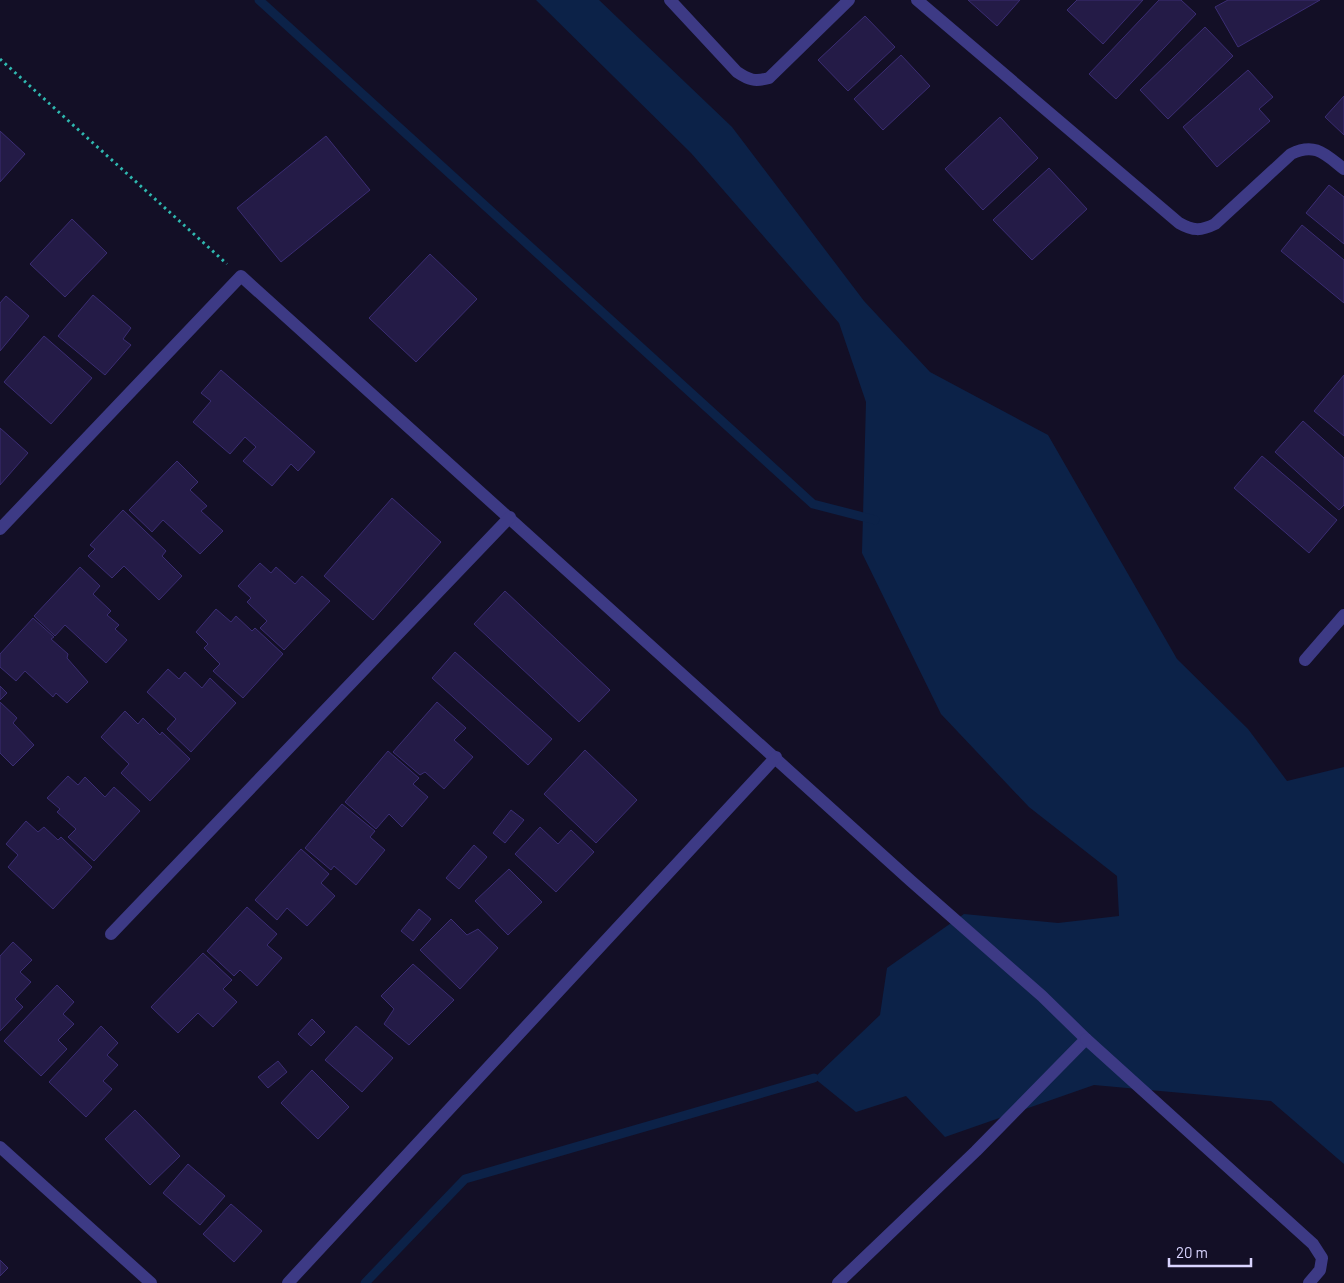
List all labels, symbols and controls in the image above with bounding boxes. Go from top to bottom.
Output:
scale bar [1169,1236,1252,1268]
text: 20 m [1176,1243,1208,1261]

